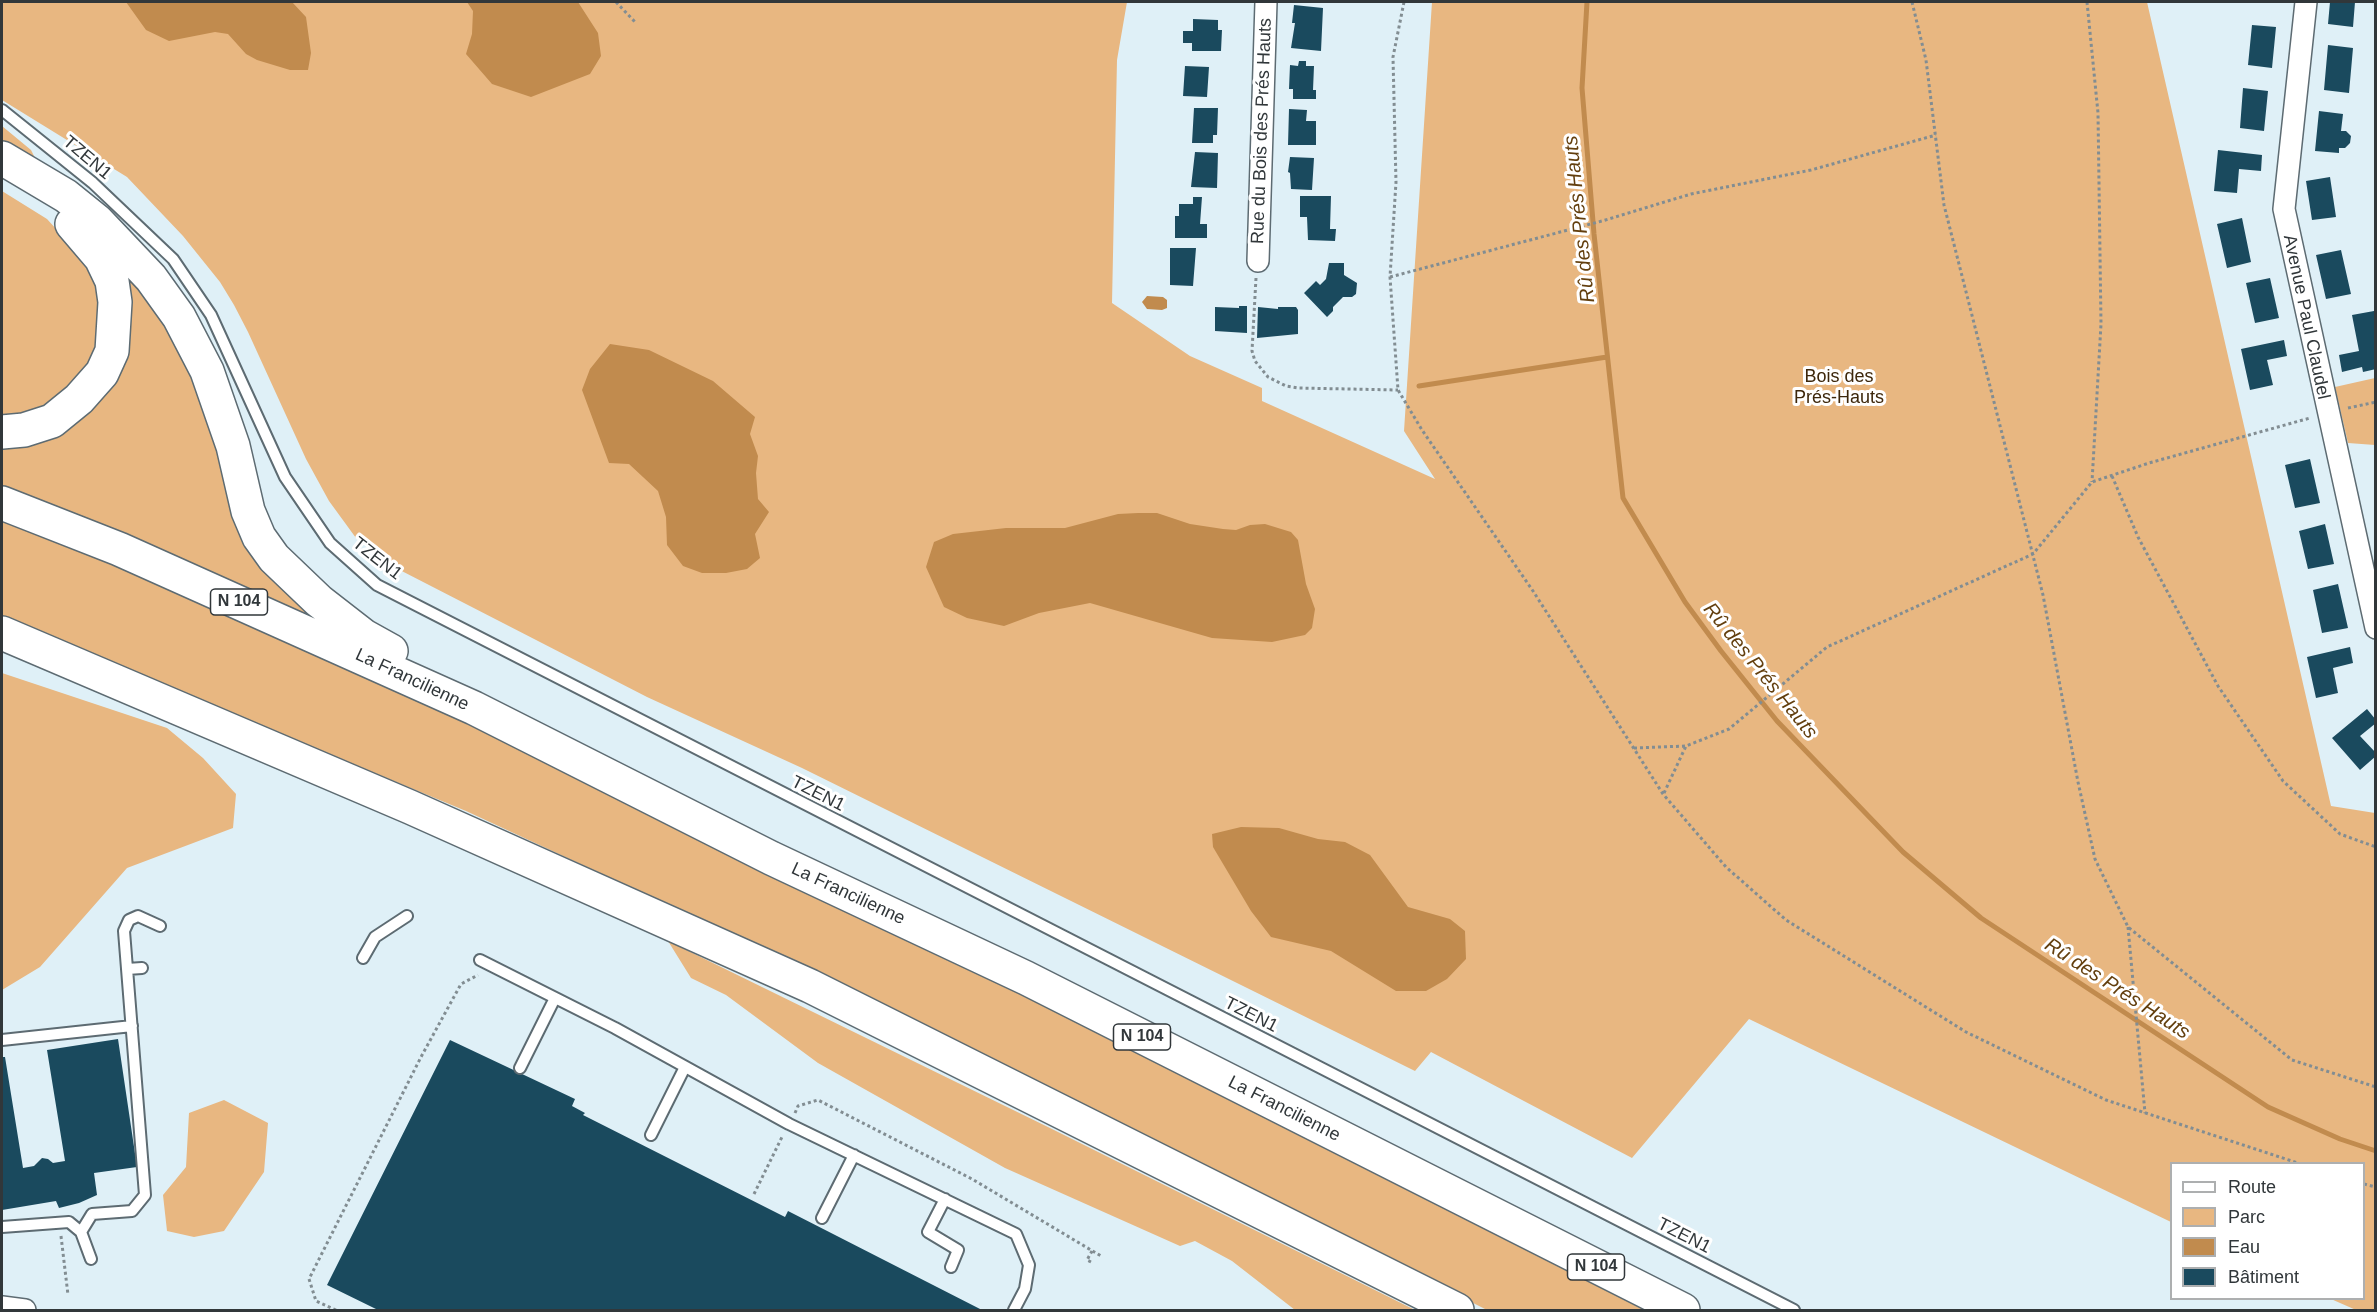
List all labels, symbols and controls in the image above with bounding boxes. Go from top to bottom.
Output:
street label: Rue du Bois des Prés Hauts [1247,18,1277,244]
street label: TZEN1 [58,131,116,185]
water label: Rû des Prés Hauts [1559,134,1601,304]
street label: Avenue Paul Claudel [2278,233,2334,401]
park label: Bois des Prés-Hauts [1794,366,1884,409]
street label: TZEN1 [348,533,406,585]
road number: N 104 [210,589,268,615]
water label: Rû des Prés Hauts [1698,598,1822,744]
street label: La Francilienne [352,644,472,716]
street label: TZEN1 [788,771,848,817]
street label: La Francilienne [788,858,908,930]
water label: Rû des Prés Hauts [2040,933,2194,1045]
street label: TZEN1 [1221,992,1281,1038]
road number: N 104 [1114,1024,1170,1050]
street label: La Francilienne [1224,1071,1344,1147]
legend [2170,1162,2365,1300]
text: Route [2228,1177,2276,1197]
text: Parc [2228,1207,2265,1227]
street label: TZEN1 [1654,1213,1714,1259]
text: Eau [2228,1237,2260,1257]
road number: N 104 [1568,1254,1624,1280]
text: Bâtiment [2228,1267,2299,1287]

